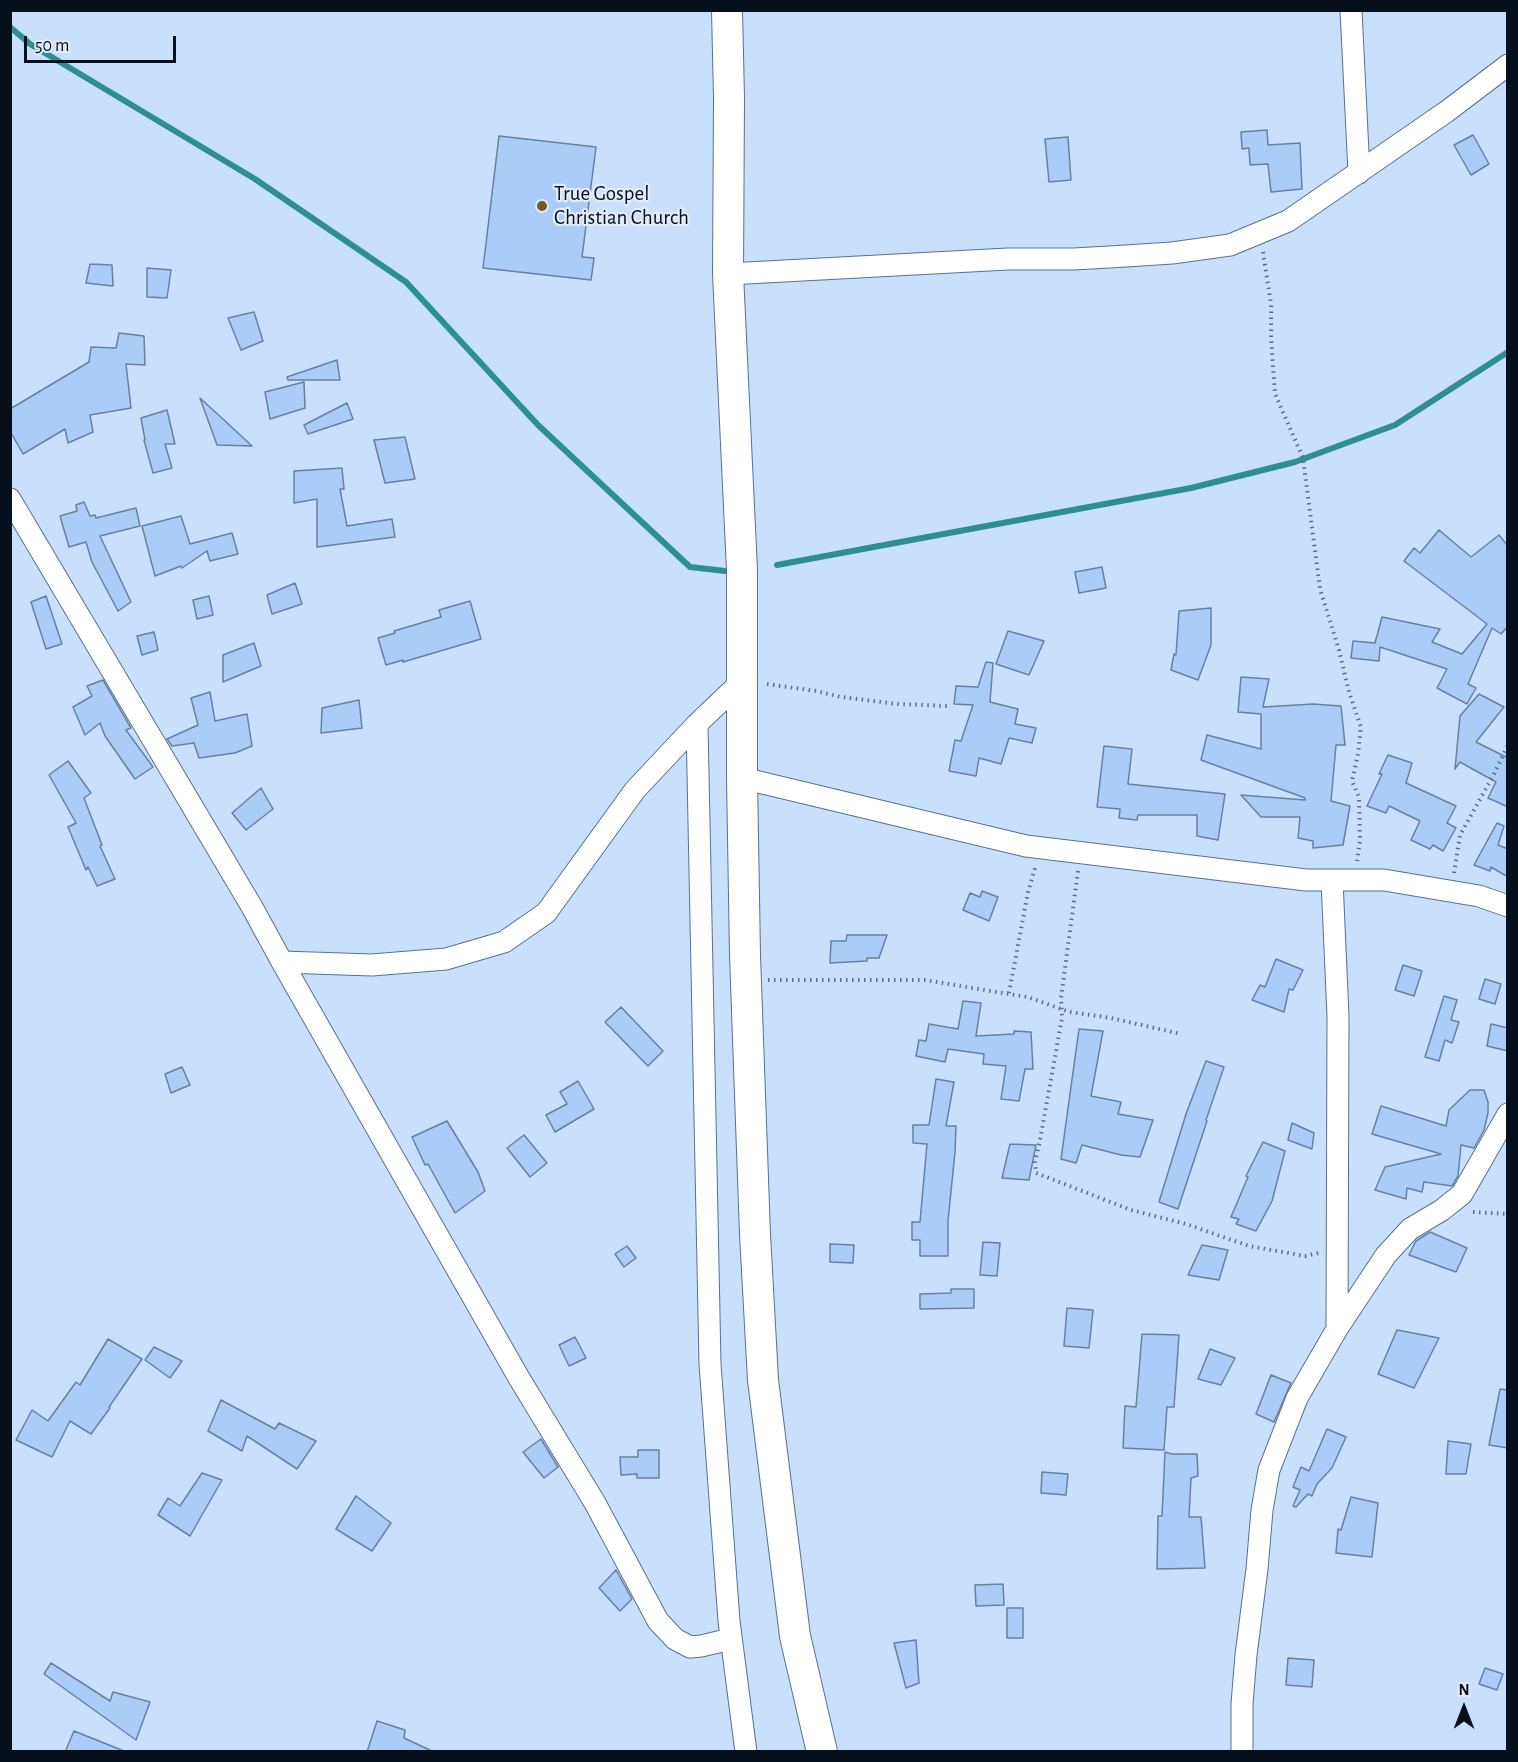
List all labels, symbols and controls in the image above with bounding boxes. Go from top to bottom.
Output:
scale bar [27,24,178,62]
text: 50 m [35,37,69,55]
place label: True Gospel Christian Church [554,181,689,231]
marker: True Gospel Christian Church [535,199,549,213]
north arrow [1434,1678,1494,1738]
text: N [1458,1682,1470,1698]

